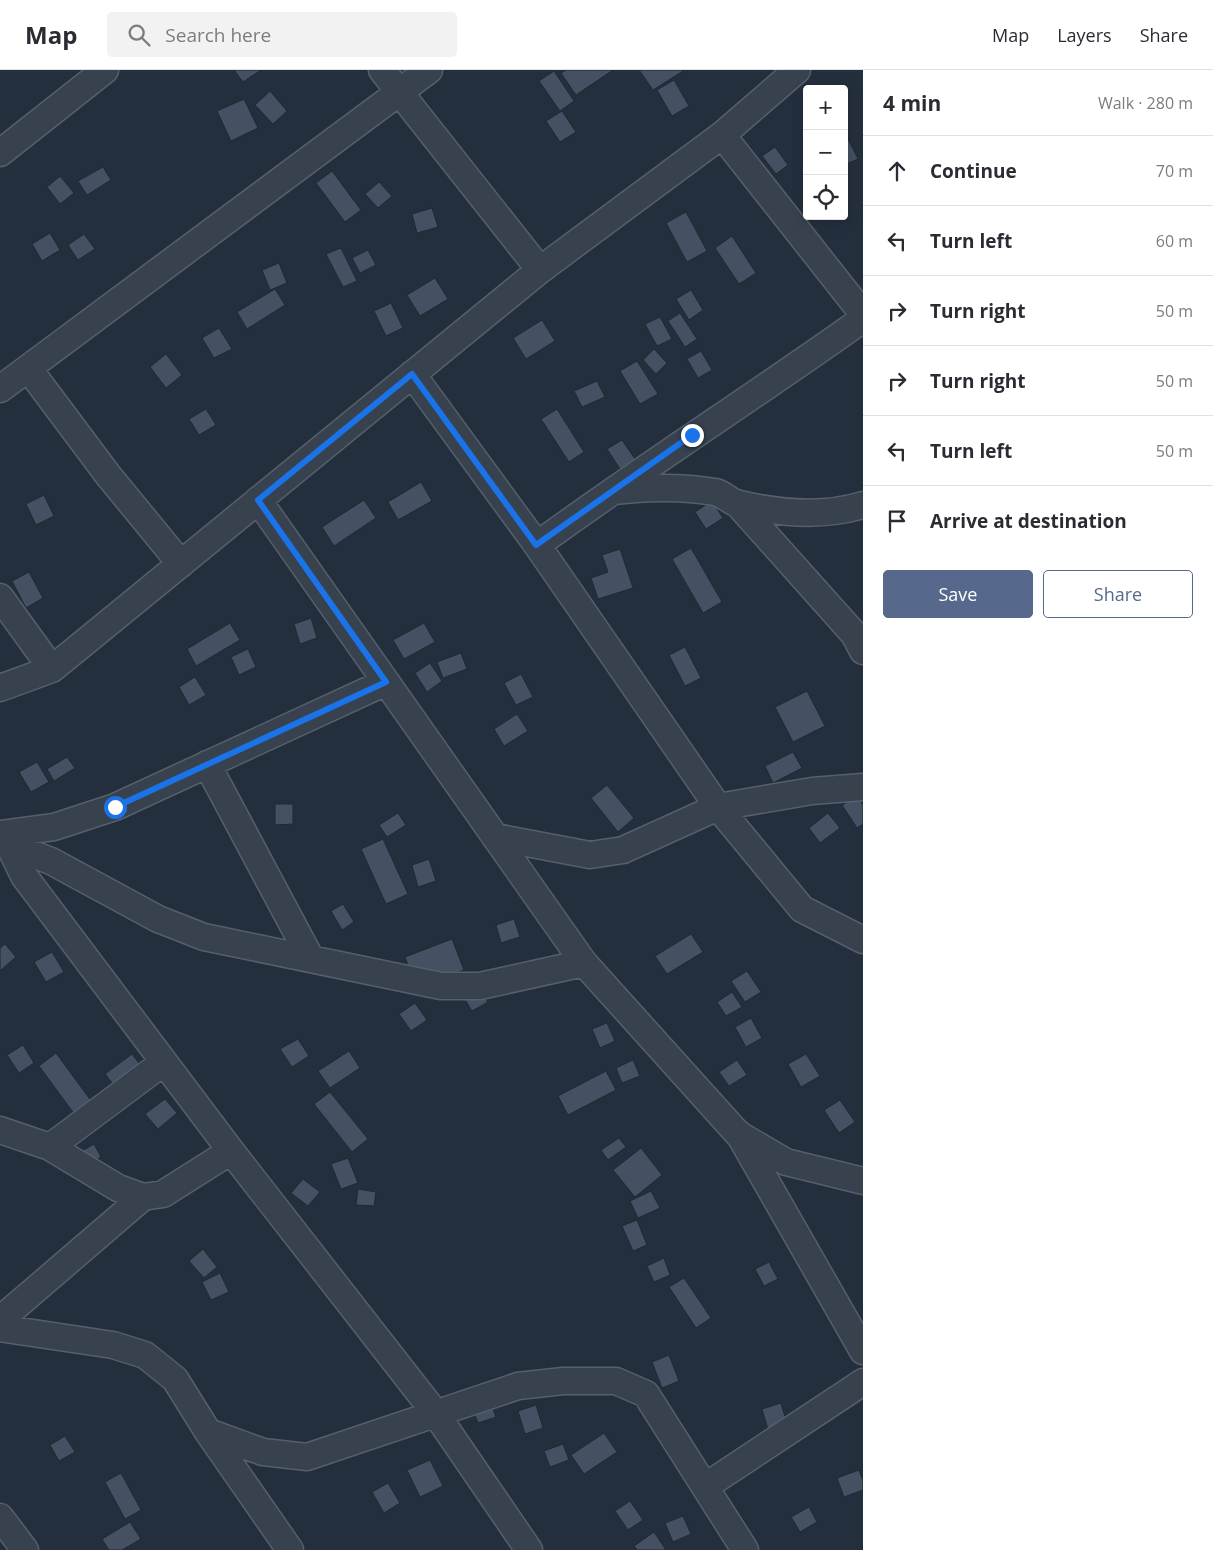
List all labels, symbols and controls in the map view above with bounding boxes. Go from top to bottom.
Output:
search box [107,12,457,57]
text: Map [25,18,77,51]
icon: search [125,21,153,49]
text: Search here [165,22,271,48]
text: Map [992,23,1029,47]
text: Layers [1057,23,1112,47]
text: Share [1140,23,1188,47]
map controls [803,85,848,220]
button: + [803,85,848,130]
text: 4 min [883,89,941,117]
text: Walk · 280 m [1098,92,1193,114]
button: − [803,130,848,175]
icon: ahead [883,157,911,185]
text: Continue [930,158,1017,184]
text: 70 m [1156,160,1193,182]
button: locate [803,175,848,220]
icon: left [883,227,911,255]
text: Turn left [930,228,1012,254]
text: 60 m [1156,230,1193,252]
icon: right [883,297,911,325]
text: Turn right [930,298,1025,324]
text: 50 m [1156,300,1193,322]
icon: right [883,367,911,395]
text: Turn right [930,368,1025,394]
text: 50 m [1156,370,1193,392]
route end [681,424,704,447]
icon: left [883,437,911,465]
text: Turn left [930,438,1012,464]
text: 50 m [1156,440,1193,462]
icon: arrive [883,507,911,535]
text: Arrive at destination [930,508,1127,534]
button: Save [883,570,1033,618]
button: Share [1043,570,1193,618]
route start [104,796,127,819]

